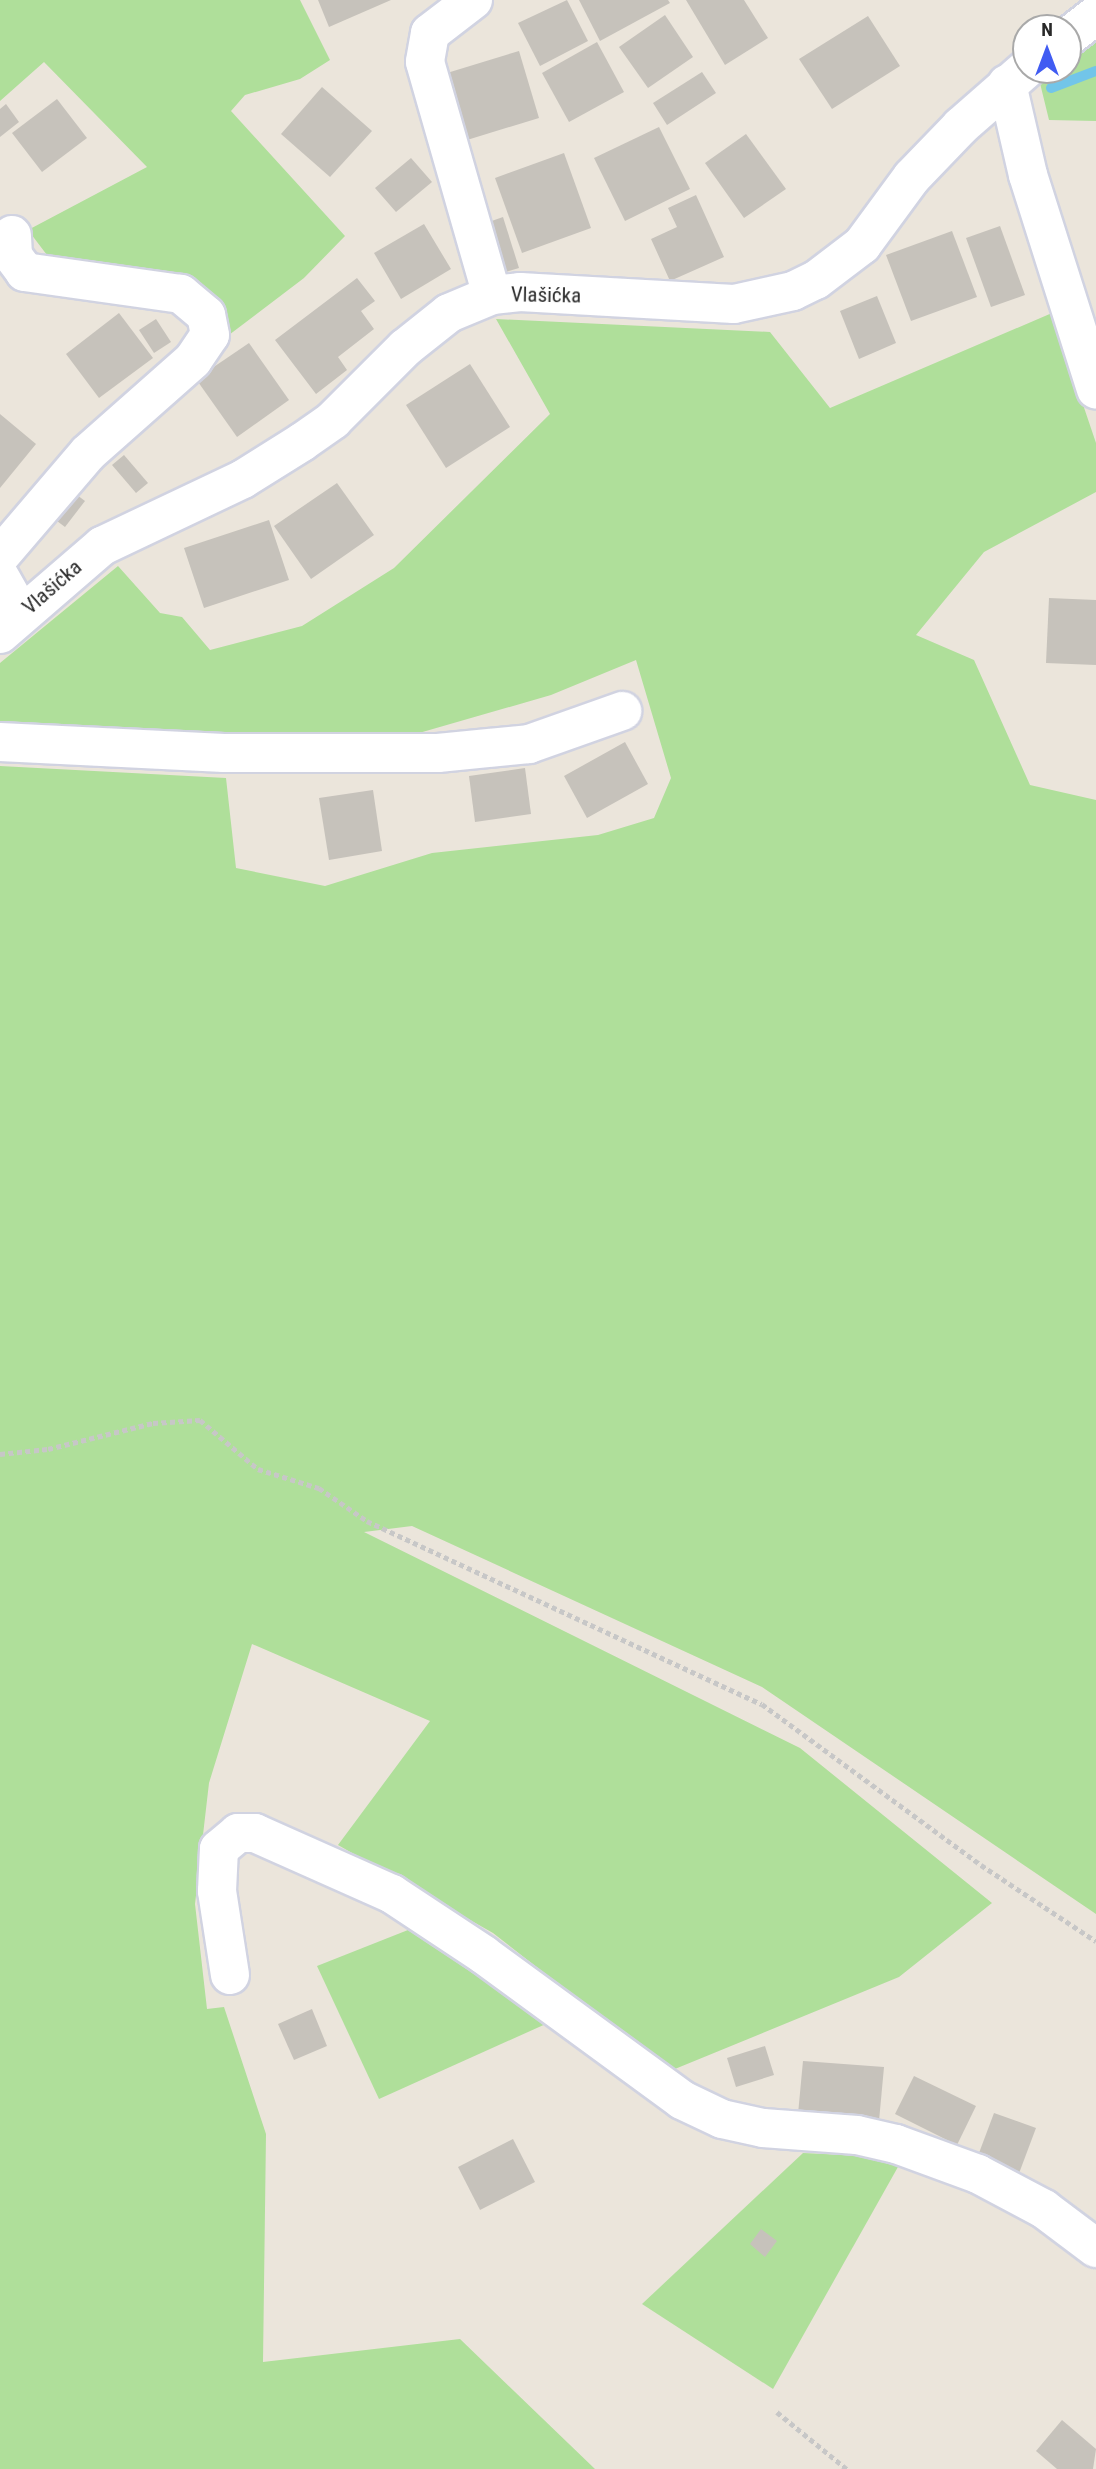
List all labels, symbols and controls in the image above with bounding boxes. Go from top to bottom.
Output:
north arrow [1012,14,1082,84]
text: N [1041,18,1053,41]
street label: Vlašićka [511,282,581,308]
street label: Vlašićka [17,554,87,620]

